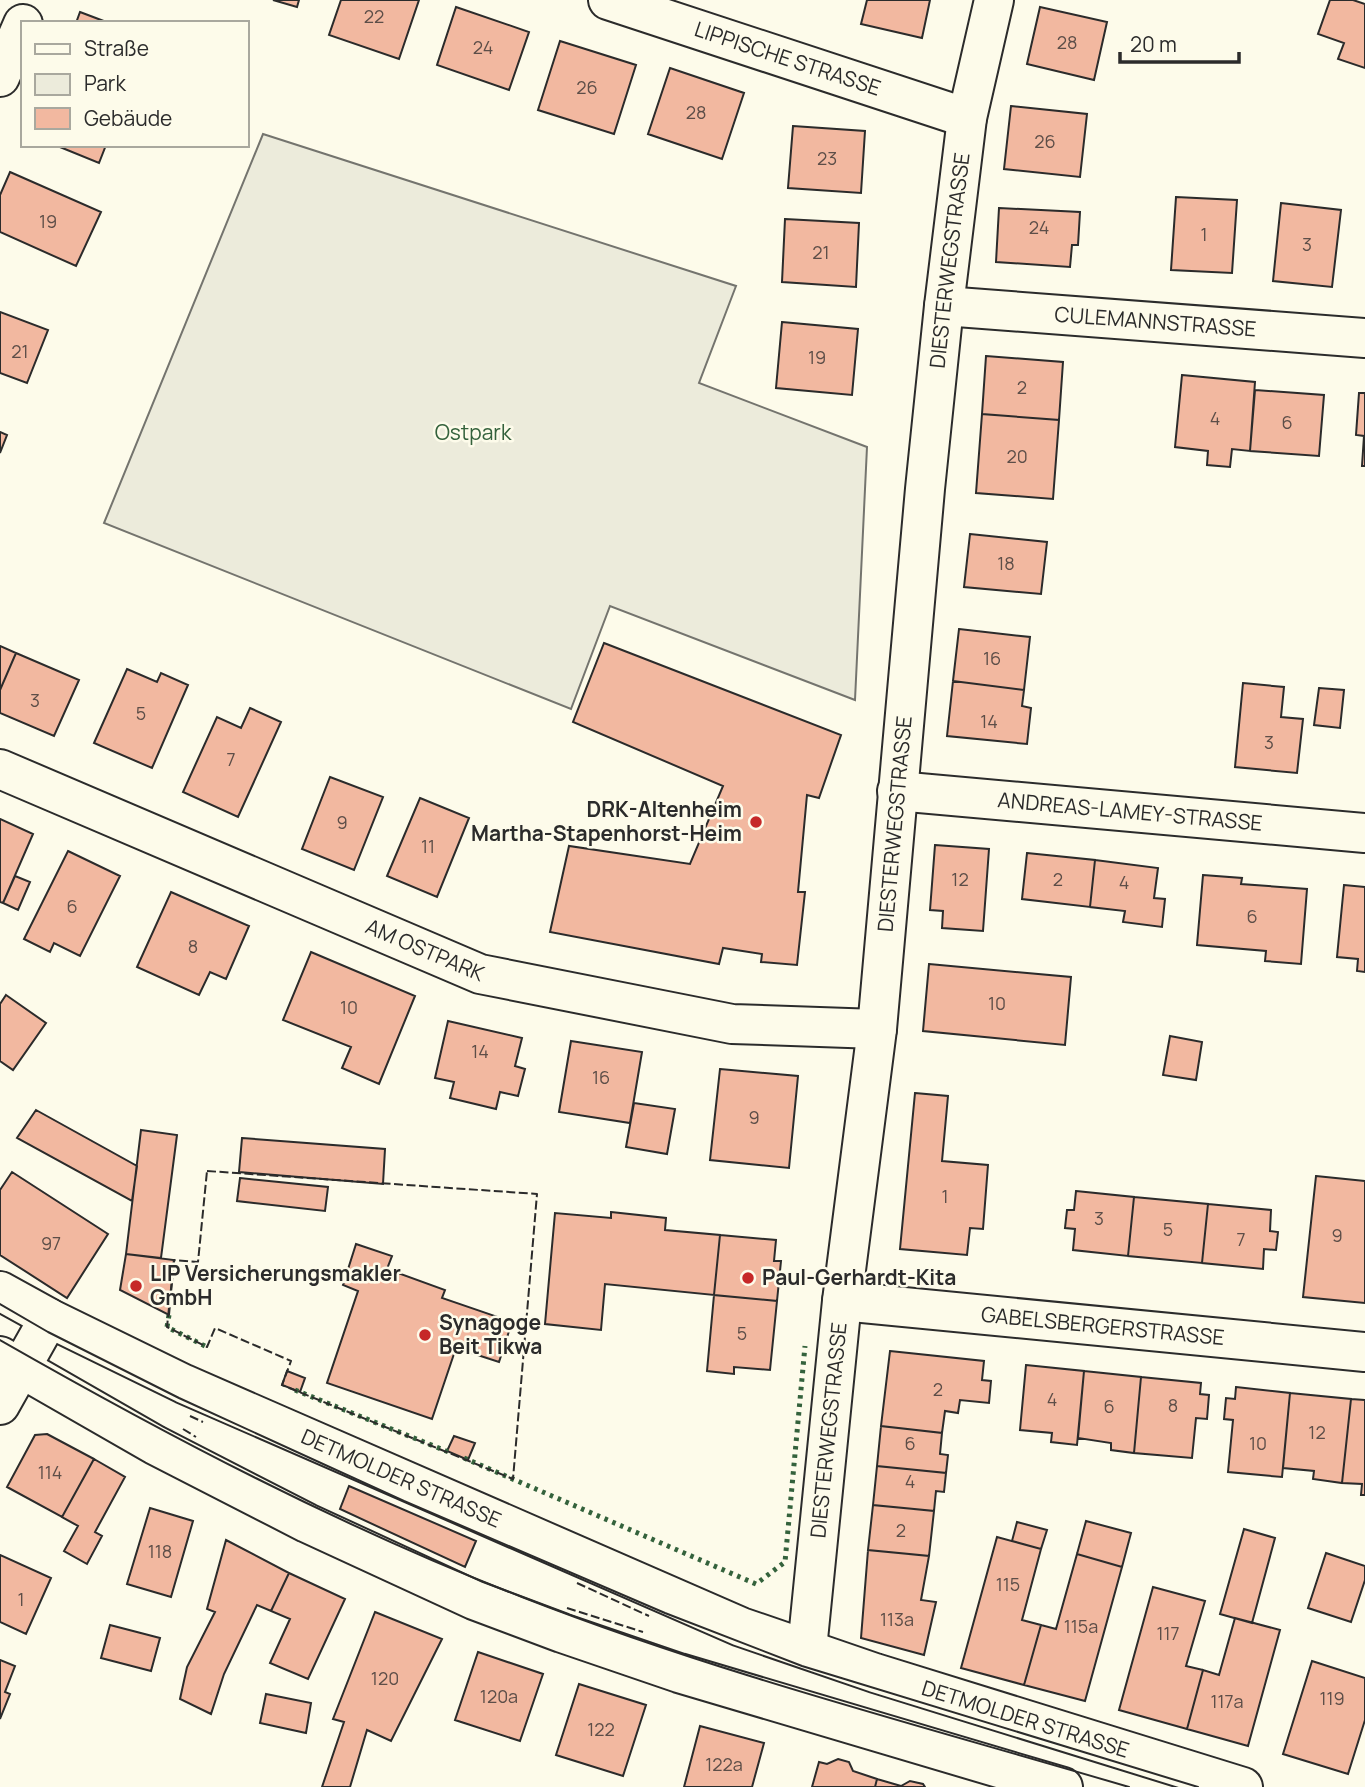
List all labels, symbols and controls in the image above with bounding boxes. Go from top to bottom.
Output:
house number: 22 [364,4,384,28]
street label: LIPPISCHE STRASSE [691,14,885,102]
legend [21,21,248,147]
scale bar [1120,21,1239,65]
house number: 28 [1057,30,1077,54]
text: 20 m [1130,30,1177,58]
text: Straße [84,34,149,62]
house number: 24 [473,35,493,59]
text: Park [84,69,126,97]
house number: 26 [576,75,598,99]
house number: 28 [686,100,706,124]
text: Gebäude [84,104,172,132]
house number: 26 [1034,129,1056,153]
house number: 23 [817,146,837,170]
street label: DIESTERWEGSTRASSE [923,151,976,370]
house number: 19 [39,209,57,233]
house number: 24 [1029,215,1049,239]
house number: 1 [1200,222,1208,246]
house number: 3 [1302,232,1312,256]
house number: 21 [812,240,830,264]
street label: CULEMANNSTRASSE [1054,299,1257,343]
house number: 21 [11,339,29,363]
house number: 19 [808,345,826,369]
house number: 2 [1017,375,1027,399]
house number: 4 [1210,406,1220,430]
house number: 6 [1281,410,1293,434]
park label: Ostpark [435,418,512,446]
house number: 20 [1006,444,1028,468]
house number: 18 [997,551,1015,575]
house number: 16 [983,646,1001,670]
house number: 3 [30,688,40,712]
house number: 5 [136,701,146,725]
house number: 14 [980,709,998,733]
street label: DIESTERWEGSTRASSE [871,715,918,933]
house number: 3 [1264,730,1274,754]
house number: 7 [226,747,236,771]
street label: ANDREAS-LAMEY-STRASSE [997,785,1264,837]
place label: DRK-Altenheim Martha-Stapenhorst-Heim [471,795,742,847]
house number: 9 [336,810,348,834]
marker: DRK-Altenheim Martha-Stapenhorst-Heim [748,814,764,830]
house number: 11 [421,834,435,858]
house number: 12 [951,867,969,891]
house number: 2 [1053,867,1063,891]
house number: 4 [1119,870,1129,894]
house number: 6 [66,894,78,918]
house number: 6 [1246,904,1258,928]
street label: AM OSTPARK [362,912,489,987]
house number: 8 [188,934,198,958]
house number: 10 [988,991,1006,1015]
house number: 10 [340,995,358,1019]
house number: 14 [471,1039,489,1063]
house number: 16 [592,1065,610,1089]
house number: 9 [748,1105,760,1129]
house number: 1 [941,1184,949,1208]
house number: 3 [1094,1206,1104,1230]
house number: 5 [1163,1217,1173,1241]
house number: 9 [1331,1223,1343,1247]
house number: 7 [1236,1227,1246,1251]
house number: 97 [41,1231,61,1255]
place label: LIP Versicherungsmakler GmbH [150,1259,401,1311]
place label: Paul-Gerhardt-Kita [762,1263,956,1291]
marker: Paul-Gerhardt-Kita [740,1270,756,1286]
marker: LIP Versicherungsmakler GmbH [128,1278,144,1294]
street label: GABELSBERGERSTRASSE [980,1300,1226,1351]
place label: Synagoge Beit Tikwa [439,1308,542,1360]
house number: 5 [737,1321,747,1345]
street label: DIESTERWEGSTRASSE [803,1321,853,1539]
marker: Synagoge Beit Tikwa [417,1327,433,1343]
house number: 2 [933,1377,943,1401]
house number: 4 [1047,1387,1057,1411]
house number: 8 [1168,1393,1178,1417]
house number: 6 [1103,1394,1115,1418]
house number: 12 [1308,1420,1326,1444]
street label: DETMOLDER STRASSE [297,1422,506,1534]
house number: 6 [904,1431,916,1455]
house number: 10 [1249,1431,1267,1455]
house number: 114 [38,1460,62,1484]
house number: 4 [905,1469,915,1493]
house number: 2 [896,1518,906,1542]
house number: 118 [148,1539,172,1563]
house number: 115 [996,1572,1020,1596]
house number: 1 [17,1587,25,1611]
house number: 113a [880,1607,914,1631]
house number: 115a [1064,1614,1098,1638]
house number: 117 [1156,1621,1180,1645]
house number: 120 [371,1666,399,1690]
street label: DETMOLDER STRASSE [919,1673,1133,1764]
house number: 120a [480,1684,518,1708]
house number: 119 [1319,1686,1345,1710]
house number: 117a [1210,1689,1244,1713]
house number: 122 [587,1717,615,1741]
house number: 122a [705,1752,743,1776]

